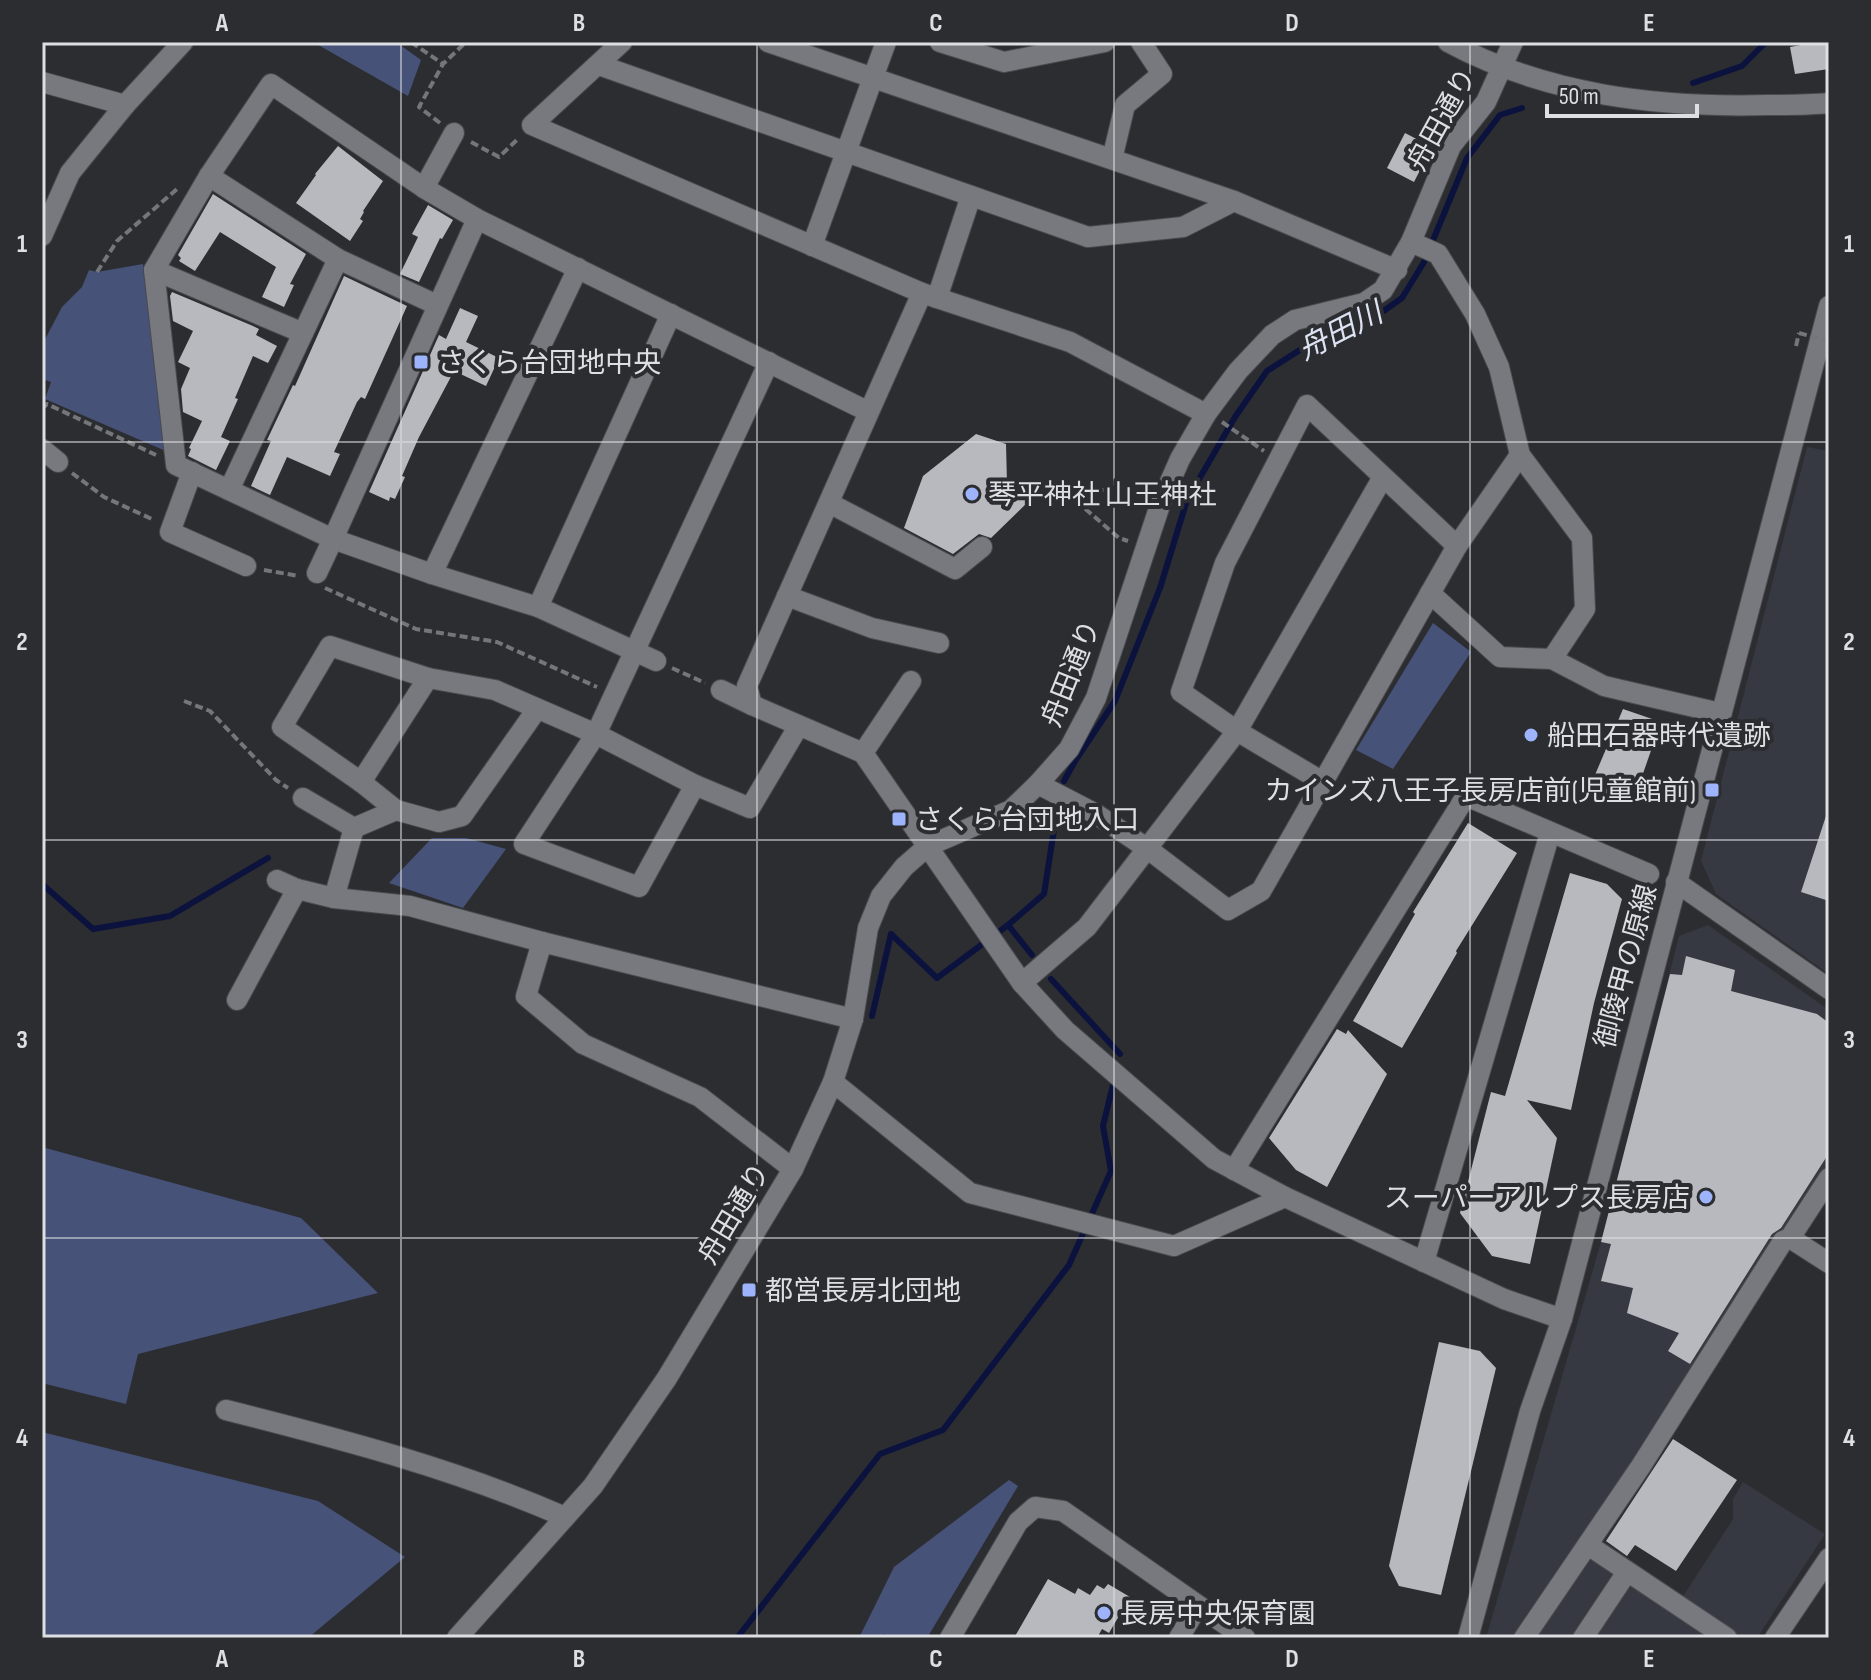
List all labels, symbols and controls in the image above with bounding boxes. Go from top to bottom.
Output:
text: A [215,8,229,39]
text: B [573,8,585,39]
text: C [929,8,943,39]
text: D [1285,8,1299,39]
text: E [1643,8,1655,39]
street label: 舟田通り [1401,63,1484,177]
scale bar [1547,68,1697,118]
text: 50 m [1559,82,1599,111]
text: 1 [17,229,27,260]
text: 1 [1844,229,1854,260]
water label: 舟田川 [1292,294,1391,368]
place label: さくら台団地中央 [437,347,661,380]
marker: さくら台団地中央 [412,353,430,371]
place label: 琴平神社 山王神社 [988,479,1216,512]
marker: 琴平神社 山王神社 [963,485,981,503]
street label: 舟田通り [1035,615,1108,732]
text: 2 [16,627,28,658]
text: 2 [1843,627,1855,658]
place label: 船田石器時代遺跡 [1547,720,1771,753]
marker: 船田石器時代遺跡 [1522,726,1540,744]
place label: カインズ八王子長房店前(児童館前) [1264,775,1696,808]
marker: カインズ八王子長房店前(児童館前) [1703,781,1721,799]
place label: さくら台団地入口 [915,804,1139,837]
marker: さくら台団地入口 [890,810,908,828]
street label: 御陵甲の原線 [1589,881,1664,1052]
text: 3 [16,1025,28,1056]
text: 3 [1843,1025,1855,1056]
street label: 舟田通り [691,1157,777,1270]
place label: スーパーアルプス長房店 [1384,1182,1690,1215]
marker: スーパーアルプス長房店 [1697,1188,1715,1206]
place label: 都営長房北団地 [765,1275,961,1308]
marker: 都営長房北団地 [740,1281,758,1299]
text: 4 [16,1423,28,1454]
text: 4 [1843,1423,1855,1454]
place label: 長房中央保育園 [1120,1598,1316,1631]
marker: 長房中央保育園 [1095,1604,1113,1622]
text: A [215,1644,229,1675]
text: B [573,1644,585,1675]
text: C [929,1644,943,1675]
text: D [1285,1644,1299,1675]
text: E [1643,1644,1655,1675]

